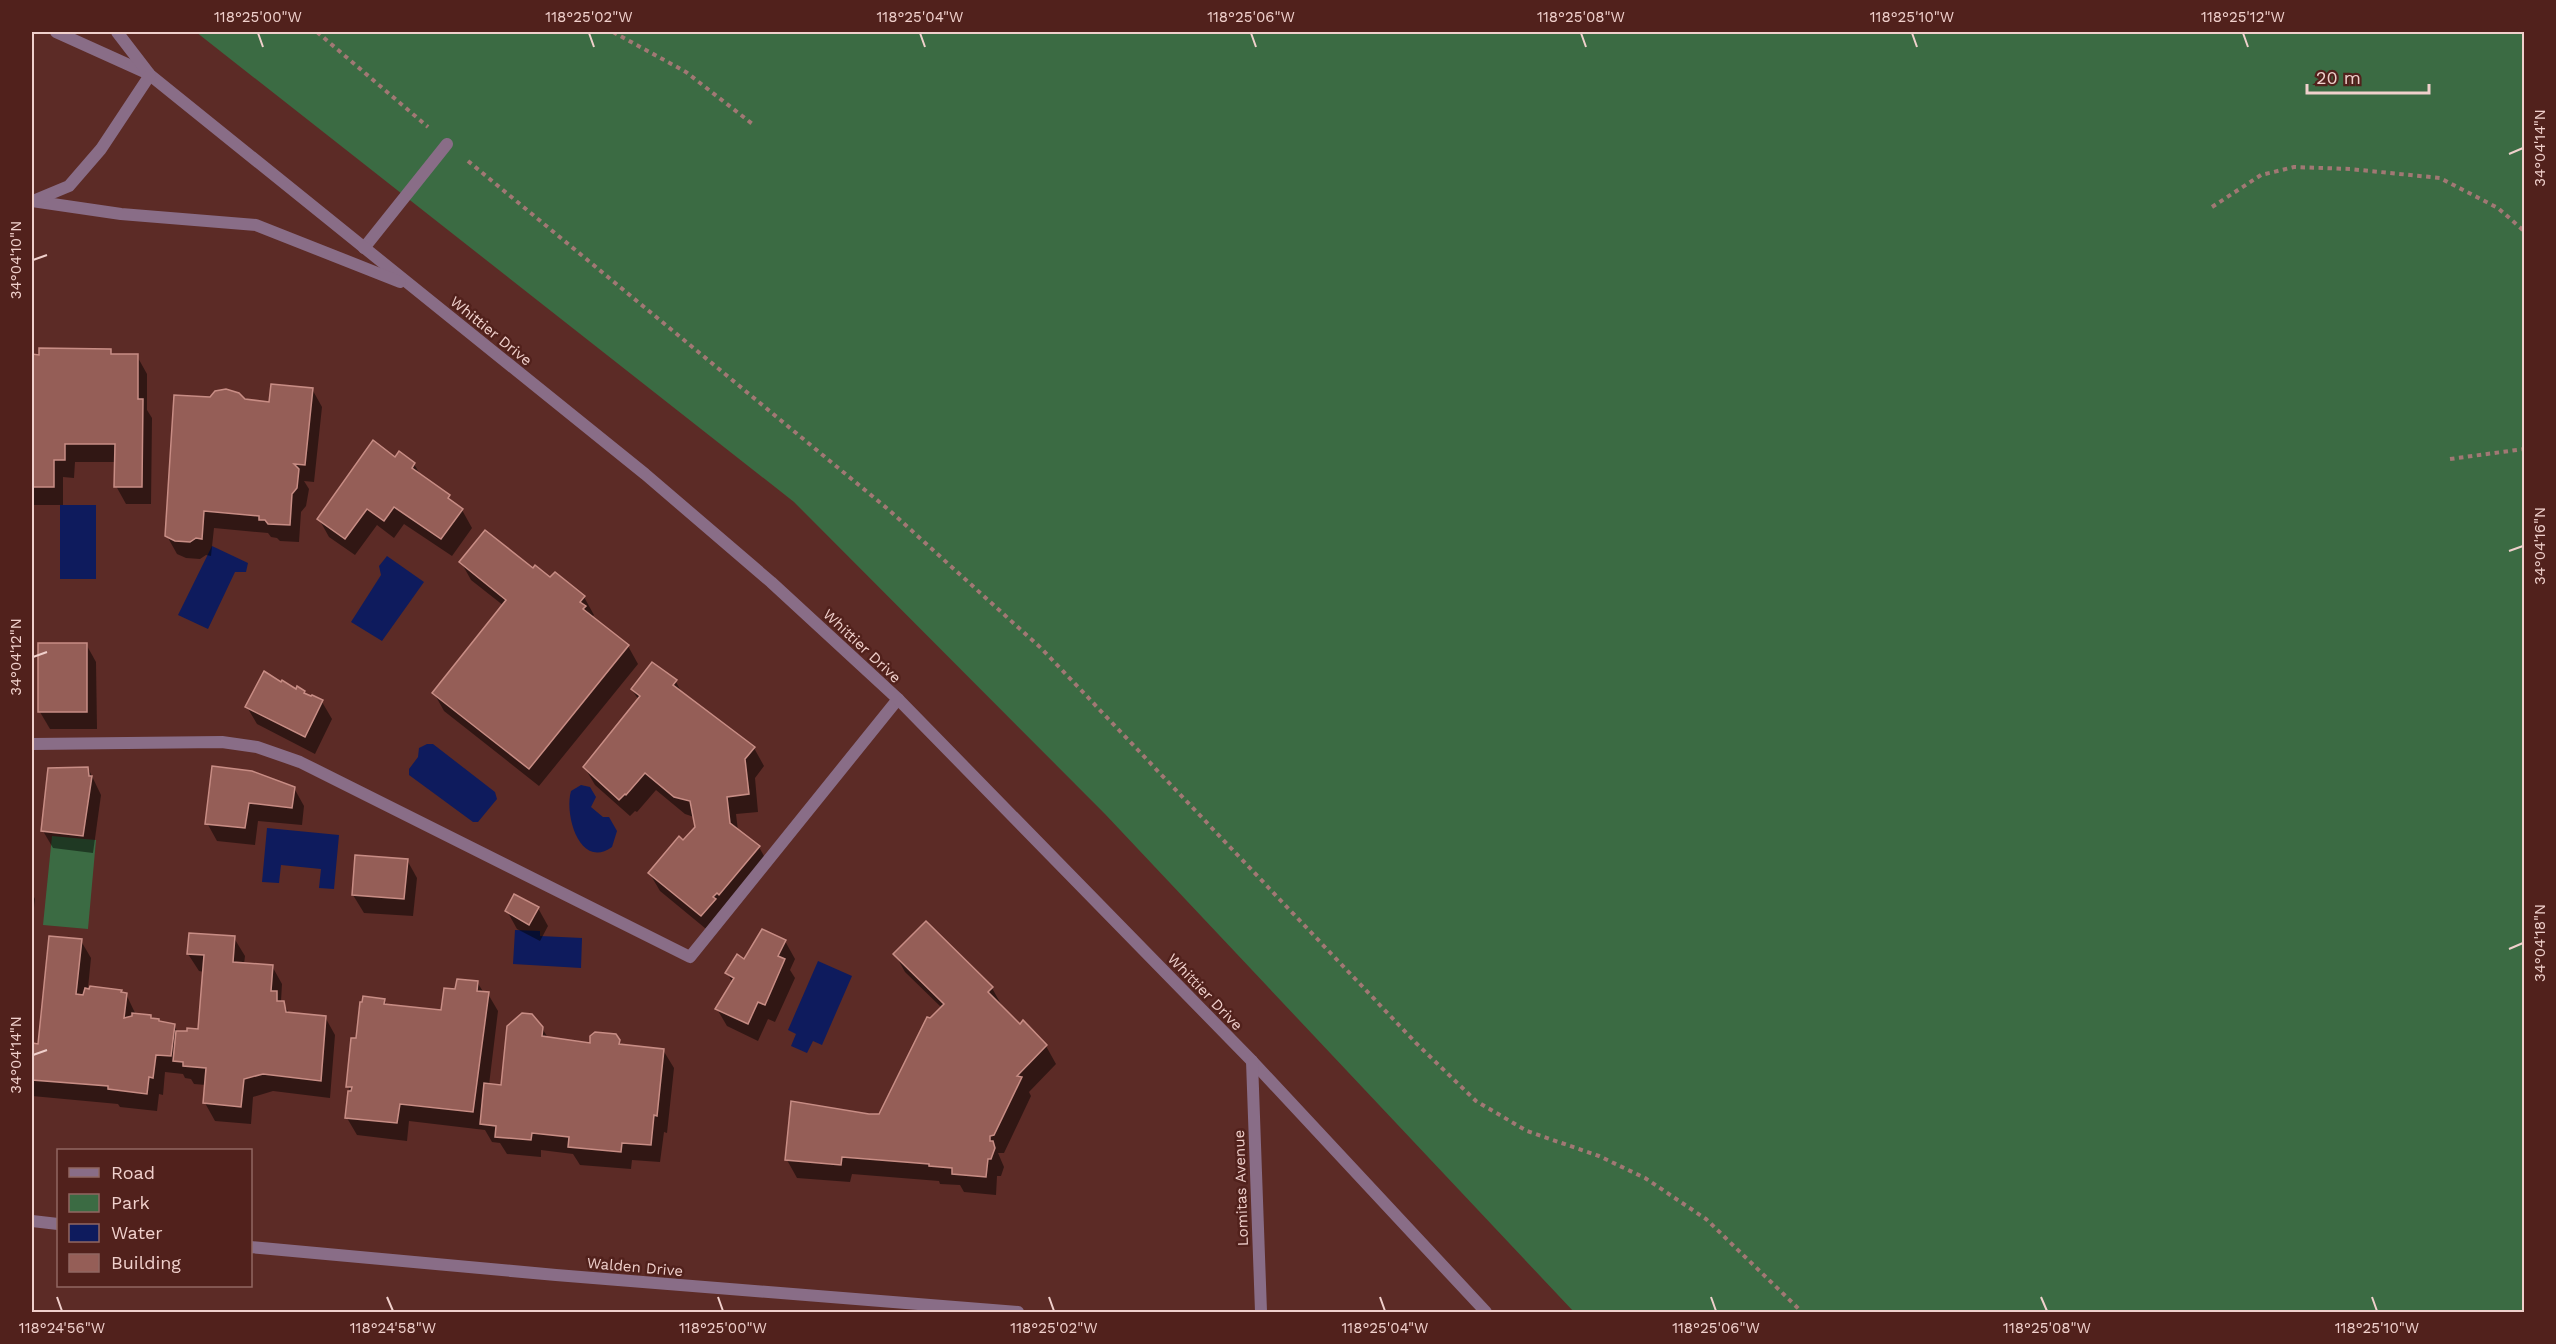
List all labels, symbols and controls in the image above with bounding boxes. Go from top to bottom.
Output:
text: 118°25'00"W [214,8,302,26]
text: 118°25'02"W [545,8,633,26]
text: 118°25'04"W [876,8,964,26]
text: 118°25'06"W [1207,8,1295,26]
text: 118°25'08"W [1537,8,1625,26]
text: 118°25'10"W [1870,8,1954,26]
text: 118°25'12"W [2201,8,2285,26]
scale bar [2307,57,2428,95]
text: 20 m [2316,67,2361,88]
text: 34°04'14"N [2531,109,2549,187]
text: 34°04'10"N [7,221,25,299]
street label: Whittier Drive [446,292,536,370]
text: 34°04'16"N [2531,507,2549,585]
street label: Whittier Drive [819,605,905,687]
text: 34°04'12"N [7,618,25,696]
text: 34°04'18"N [2531,904,2549,982]
street label: Whittier Drive [1164,950,1246,1034]
text: 34°04'14"N [7,1016,25,1094]
street label: Lomitas Avenue [1230,1130,1252,1246]
legend [57,1149,252,1287]
text: Road [111,1162,155,1183]
text: Park [111,1192,150,1213]
text: Water [111,1222,163,1243]
text: Building [111,1252,181,1273]
street label: Walden Drive [586,1254,684,1280]
text: 118°24'56"W [19,1319,105,1337]
text: 118°24'58"W [350,1319,436,1337]
text: 118°25'00"W [679,1319,767,1337]
text: 118°25'02"W [1010,1319,1098,1337]
text: 118°25'04"W [1341,1319,1429,1337]
text: 118°25'06"W [1672,1319,1760,1337]
text: 118°25'08"W [2003,1319,2091,1337]
text: 118°25'10"W [2335,1319,2419,1337]

